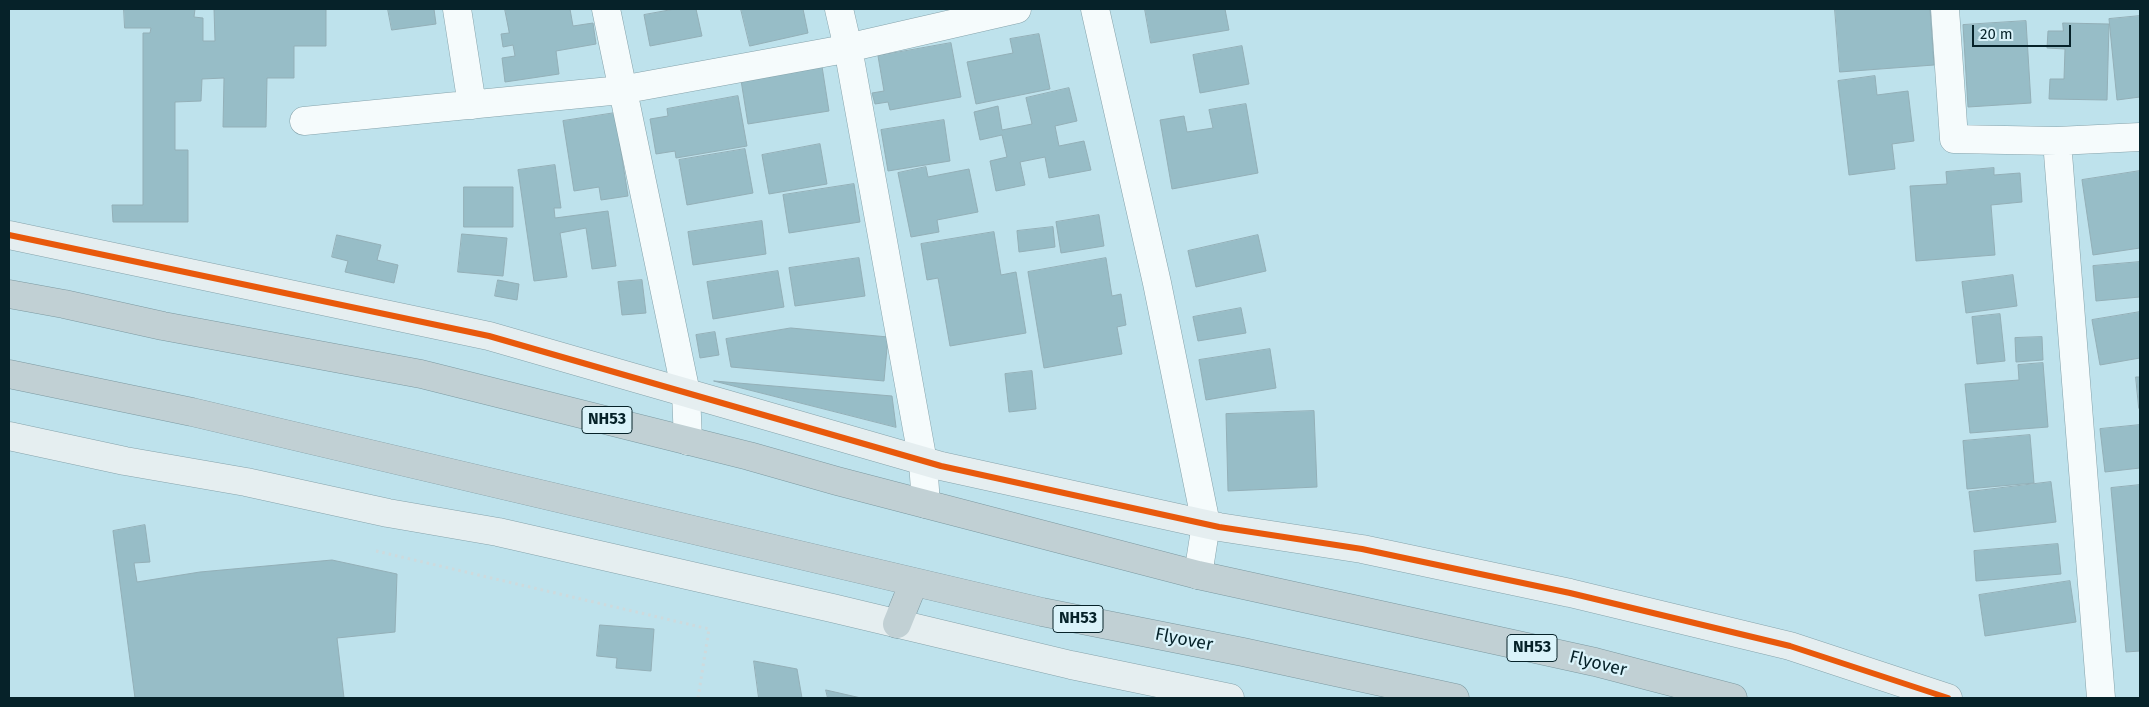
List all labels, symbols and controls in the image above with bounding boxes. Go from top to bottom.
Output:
scale bar [1974,15,2073,47]
text: 20 m [1980,25,2013,43]
road number: NH53 [582,406,632,434]
road number: NH53 [1053,606,1103,632]
street label: Flyover [1153,624,1215,656]
road number: NH53 [1507,634,1557,661]
street label: Flyover [1567,646,1629,682]

